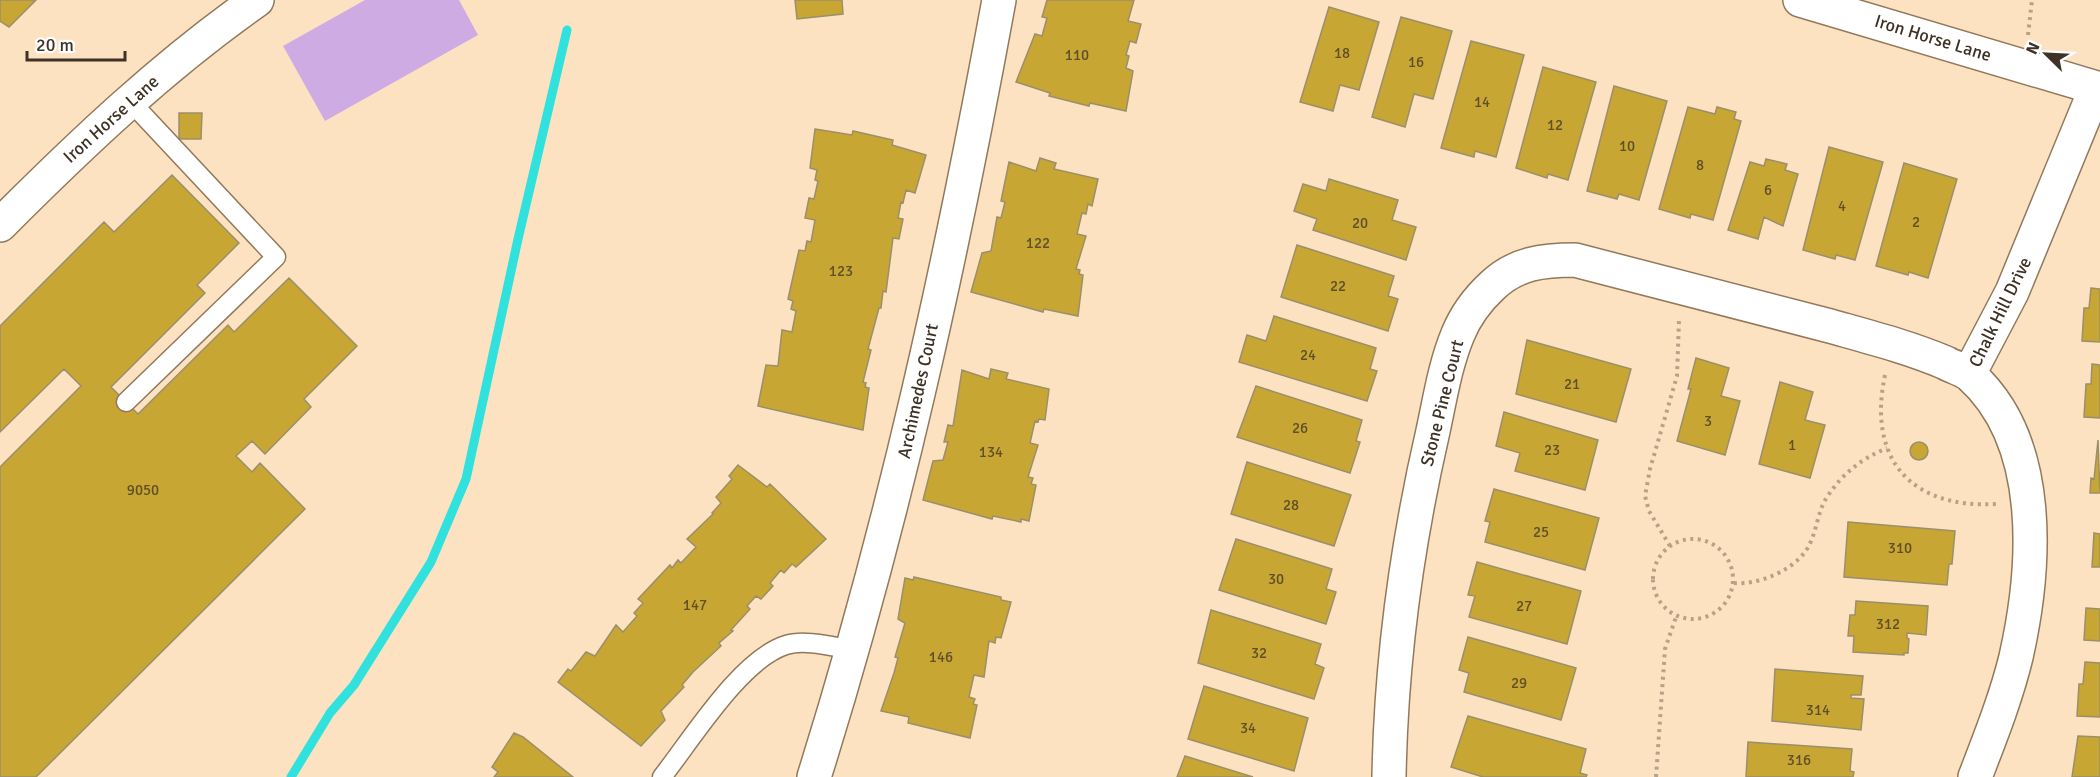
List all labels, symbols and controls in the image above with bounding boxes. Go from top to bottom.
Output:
street label: Iron Horse Lane [1872,10,1994,66]
scale bar [27,24,124,62]
north arrow [2016,24,2076,84]
text: 20 m [36,34,74,56]
text: N [2022,39,2045,57]
house number: 18 [1334,44,1350,62]
house number: 110 [1065,46,1089,64]
house number: 16 [1408,53,1424,71]
street label: Iron Horse Lane [59,70,163,168]
house number: 14 [1474,93,1490,111]
house number: 12 [1547,116,1563,134]
house number: 10 [1619,137,1635,155]
house number: 8 [1696,156,1704,174]
house number: 6 [1764,181,1772,199]
house number: 4 [1838,197,1846,215]
house number: 2 [1912,213,1920,231]
house number: 20 [1352,214,1368,232]
house number: 122 [1026,234,1050,252]
street label: Chalk Hill Drive [1964,253,2036,371]
house number: 123 [829,262,853,280]
house number: 22 [1330,277,1346,295]
street label: Archimedes Court [893,321,943,461]
street label: Stone Pine Court [1416,338,1468,468]
house number: 24 [1300,346,1316,364]
house number: 21 [1564,375,1580,393]
house number: 3 [1704,412,1712,430]
house number: 26 [1292,419,1308,437]
house number: 1 [1788,436,1796,454]
house number: 23 [1544,441,1560,459]
house number: 134 [979,443,1003,461]
house number: 9050 [127,481,159,499]
house number: 28 [1283,496,1299,514]
house number: 25 [1533,523,1549,541]
house number: 310 [1888,539,1912,557]
house number: 30 [1268,570,1284,588]
house number: 147 [683,596,707,614]
house number: 27 [1516,597,1532,615]
house number: 312 [1876,615,1900,633]
house number: 32 [1251,644,1267,662]
house number: 146 [929,648,953,666]
house number: 29 [1511,674,1527,692]
house number: 314 [1806,701,1830,719]
house number: 34 [1240,719,1256,737]
house number: 316 [1787,751,1811,769]

